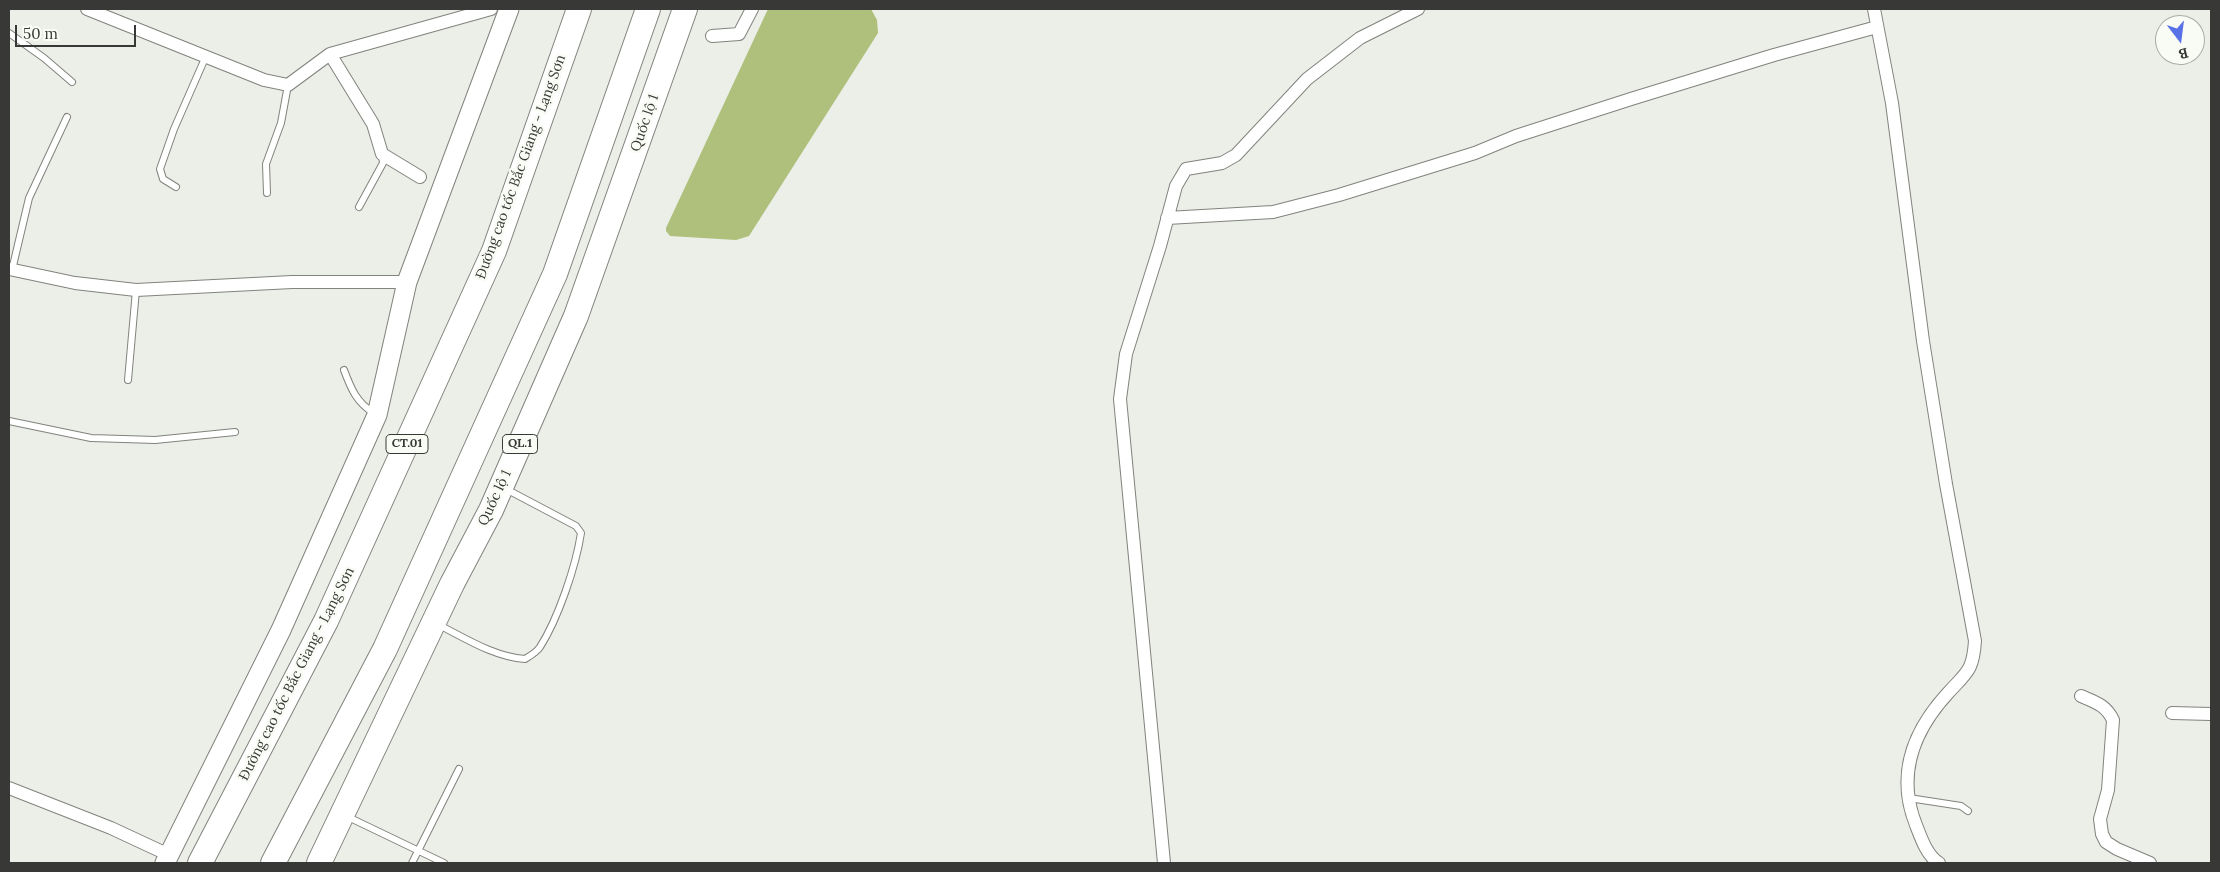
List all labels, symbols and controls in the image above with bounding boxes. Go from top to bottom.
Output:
scale bar [18,15,139,47]
north arrow [2155,15,2205,65]
text: 50 m [23,24,58,43]
text: B [2177,44,2190,63]
street label: Đường cao tốc Bắc Giang - Lạng Sơn [473,53,569,281]
street label: Quốc lộ 1 [627,92,663,154]
road number: CT.01 [386,434,428,454]
road number: QL.1 [502,434,538,454]
street label: Quốc lộ 1 [475,467,515,529]
street label: Đường cao tốc Bắc Giang - Lạng Sơn [236,564,358,784]

